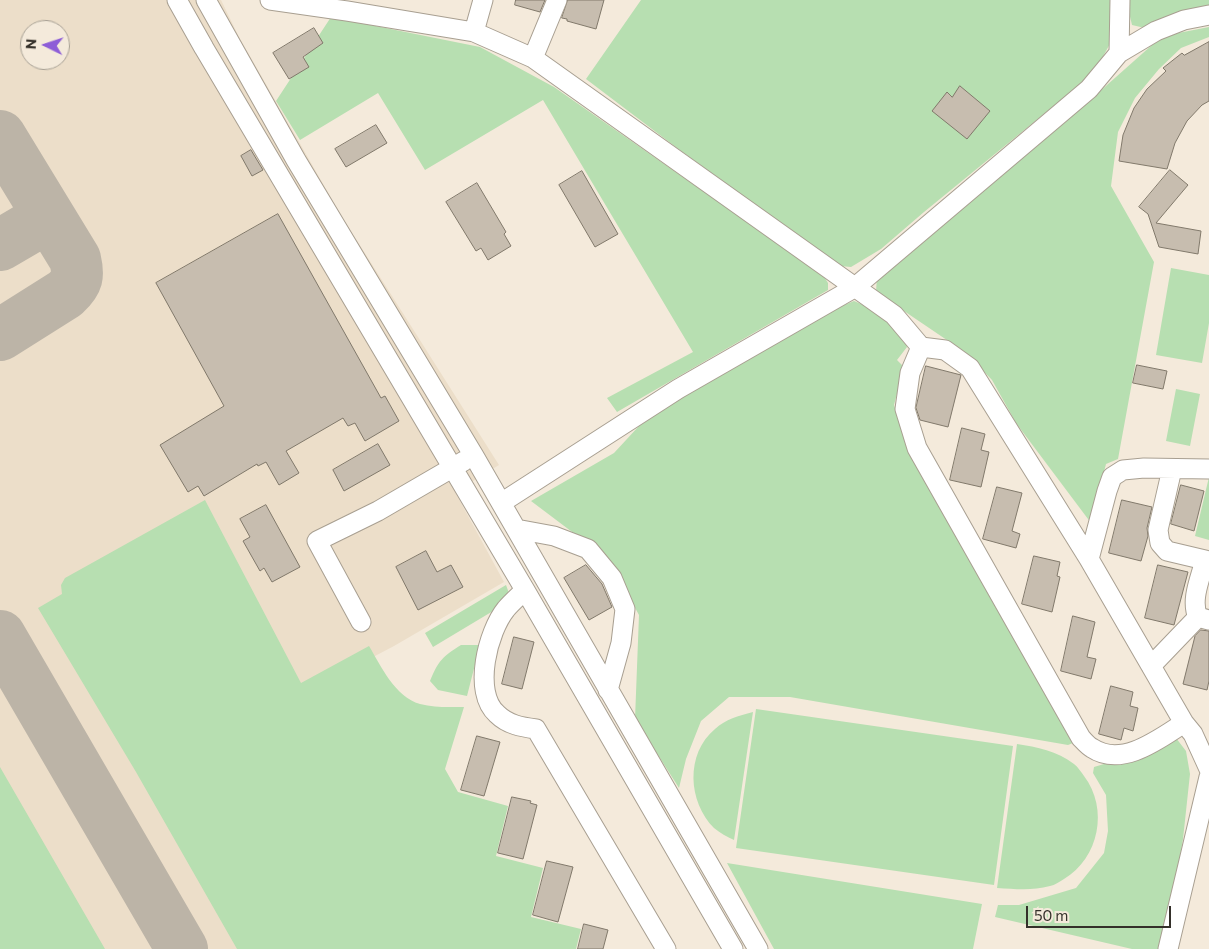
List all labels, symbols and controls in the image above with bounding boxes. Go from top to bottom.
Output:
north arrow [20,20,70,70]
text: N [22,38,39,50]
scale bar [1029,896,1174,928]
text: 50 m [1034,906,1068,924]

